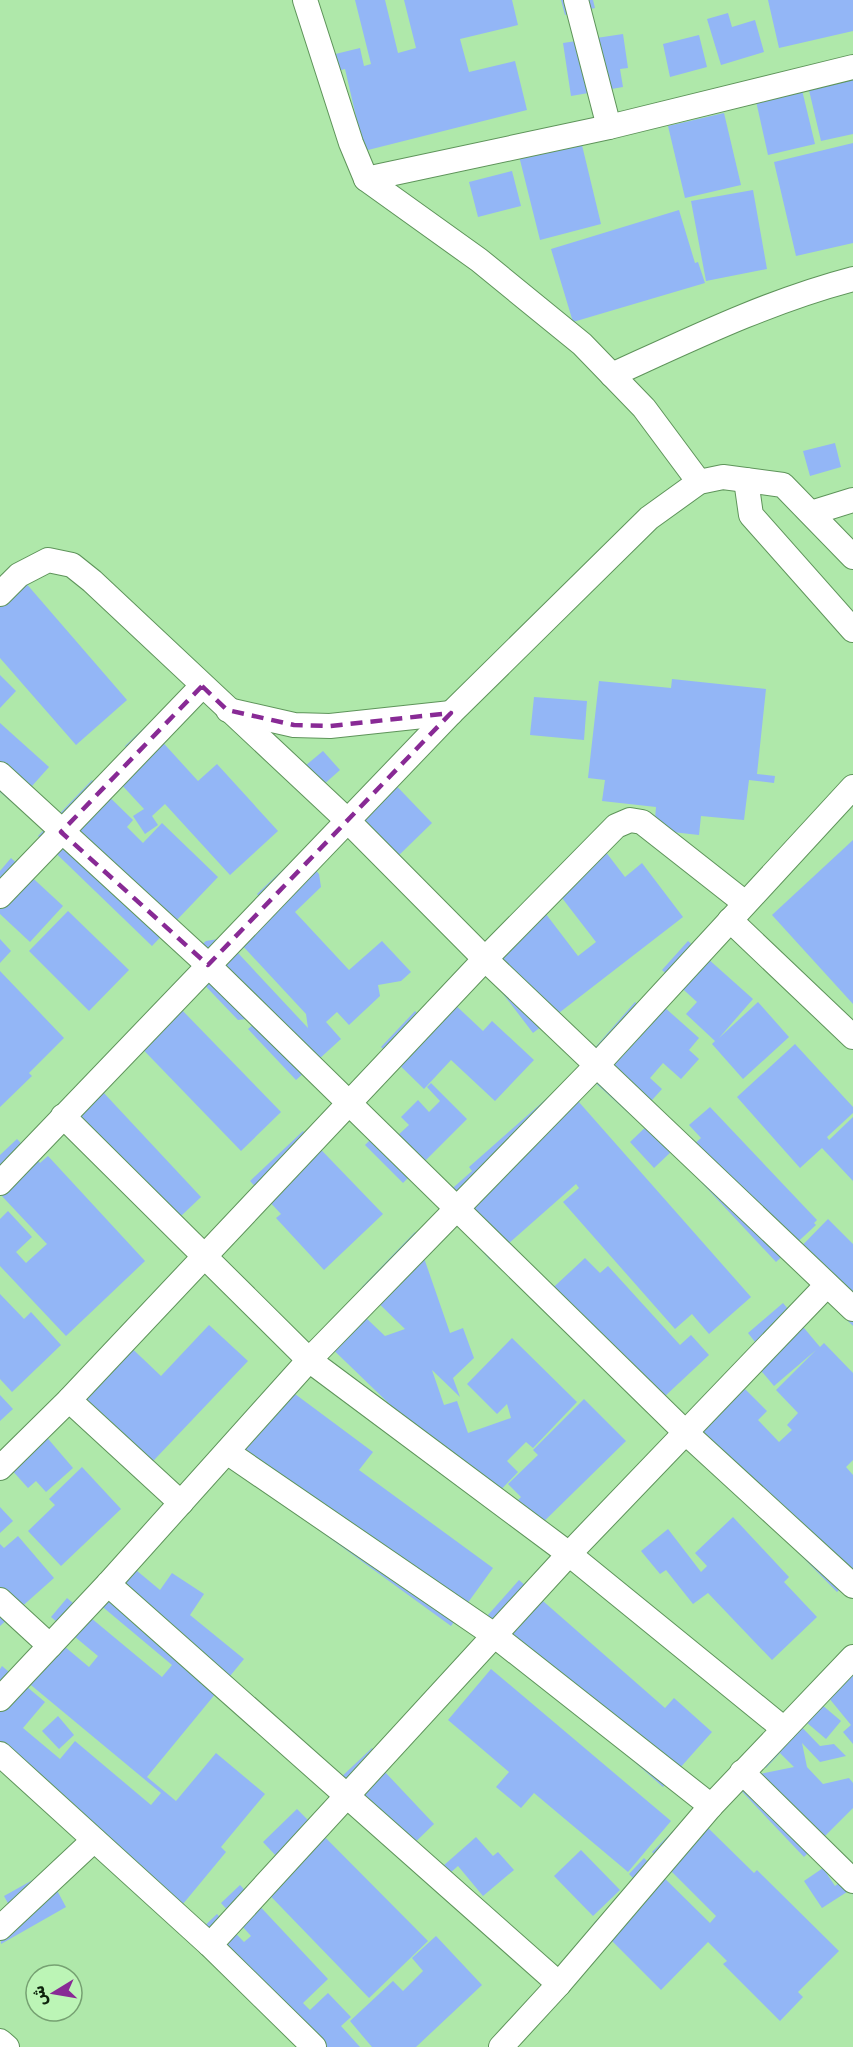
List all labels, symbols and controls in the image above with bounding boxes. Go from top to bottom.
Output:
north arrow [24,1963,84,2023]
text: ش [29,1984,51,2008]

